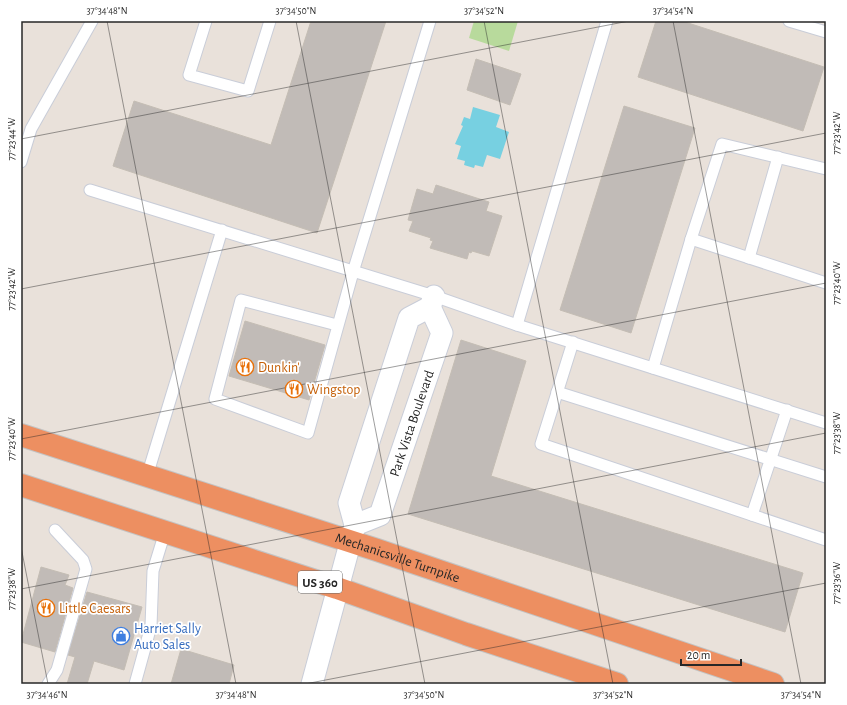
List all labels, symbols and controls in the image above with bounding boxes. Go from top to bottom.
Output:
text: 37°34'48"N [87,6,128,16]
text: 37°34'50"N [276,6,316,16]
text: 37°34'52"N [464,6,504,16]
text: 37°34'54"N [653,6,693,16]
text: 77°23'42"W [832,112,842,154]
text: 77°23'44"W [7,117,17,161]
text: 77°23'40"W [832,261,842,305]
text: 77°23'42"W [7,268,17,310]
restaurant icon: Dunkin' [235,357,255,377]
place label: Dunkin' [258,361,300,375]
street label: Park Vista Boulevard [388,368,437,478]
restaurant icon: Wingstop [284,379,304,399]
place label: Wingstop [307,383,360,397]
text: 77°23'38"W [832,412,842,454]
text: 77°23'40"W [7,417,17,461]
street label: Mechanicsville Turnpike [333,531,461,585]
text: 77°23'36"W [832,562,842,604]
text: 77°23'38"W [7,568,17,610]
road number: US 360 [298,571,342,593]
restaurant icon: Little Caesars [36,598,56,618]
place label: Little Caesars [59,602,131,616]
place label: Harriet Sally Auto Sales [134,622,201,652]
shop icon: Harriet Sally Auto Sales [111,626,131,646]
scale bar [681,641,741,667]
text: 20 m [687,649,710,661]
text: 37°34'46"N [27,690,67,700]
text: 37°34'48"N [216,690,257,700]
text: 37°34'50"N [404,690,444,700]
text: 37°34'52"N [593,690,633,700]
text: 37°34'54"N [781,690,821,700]

